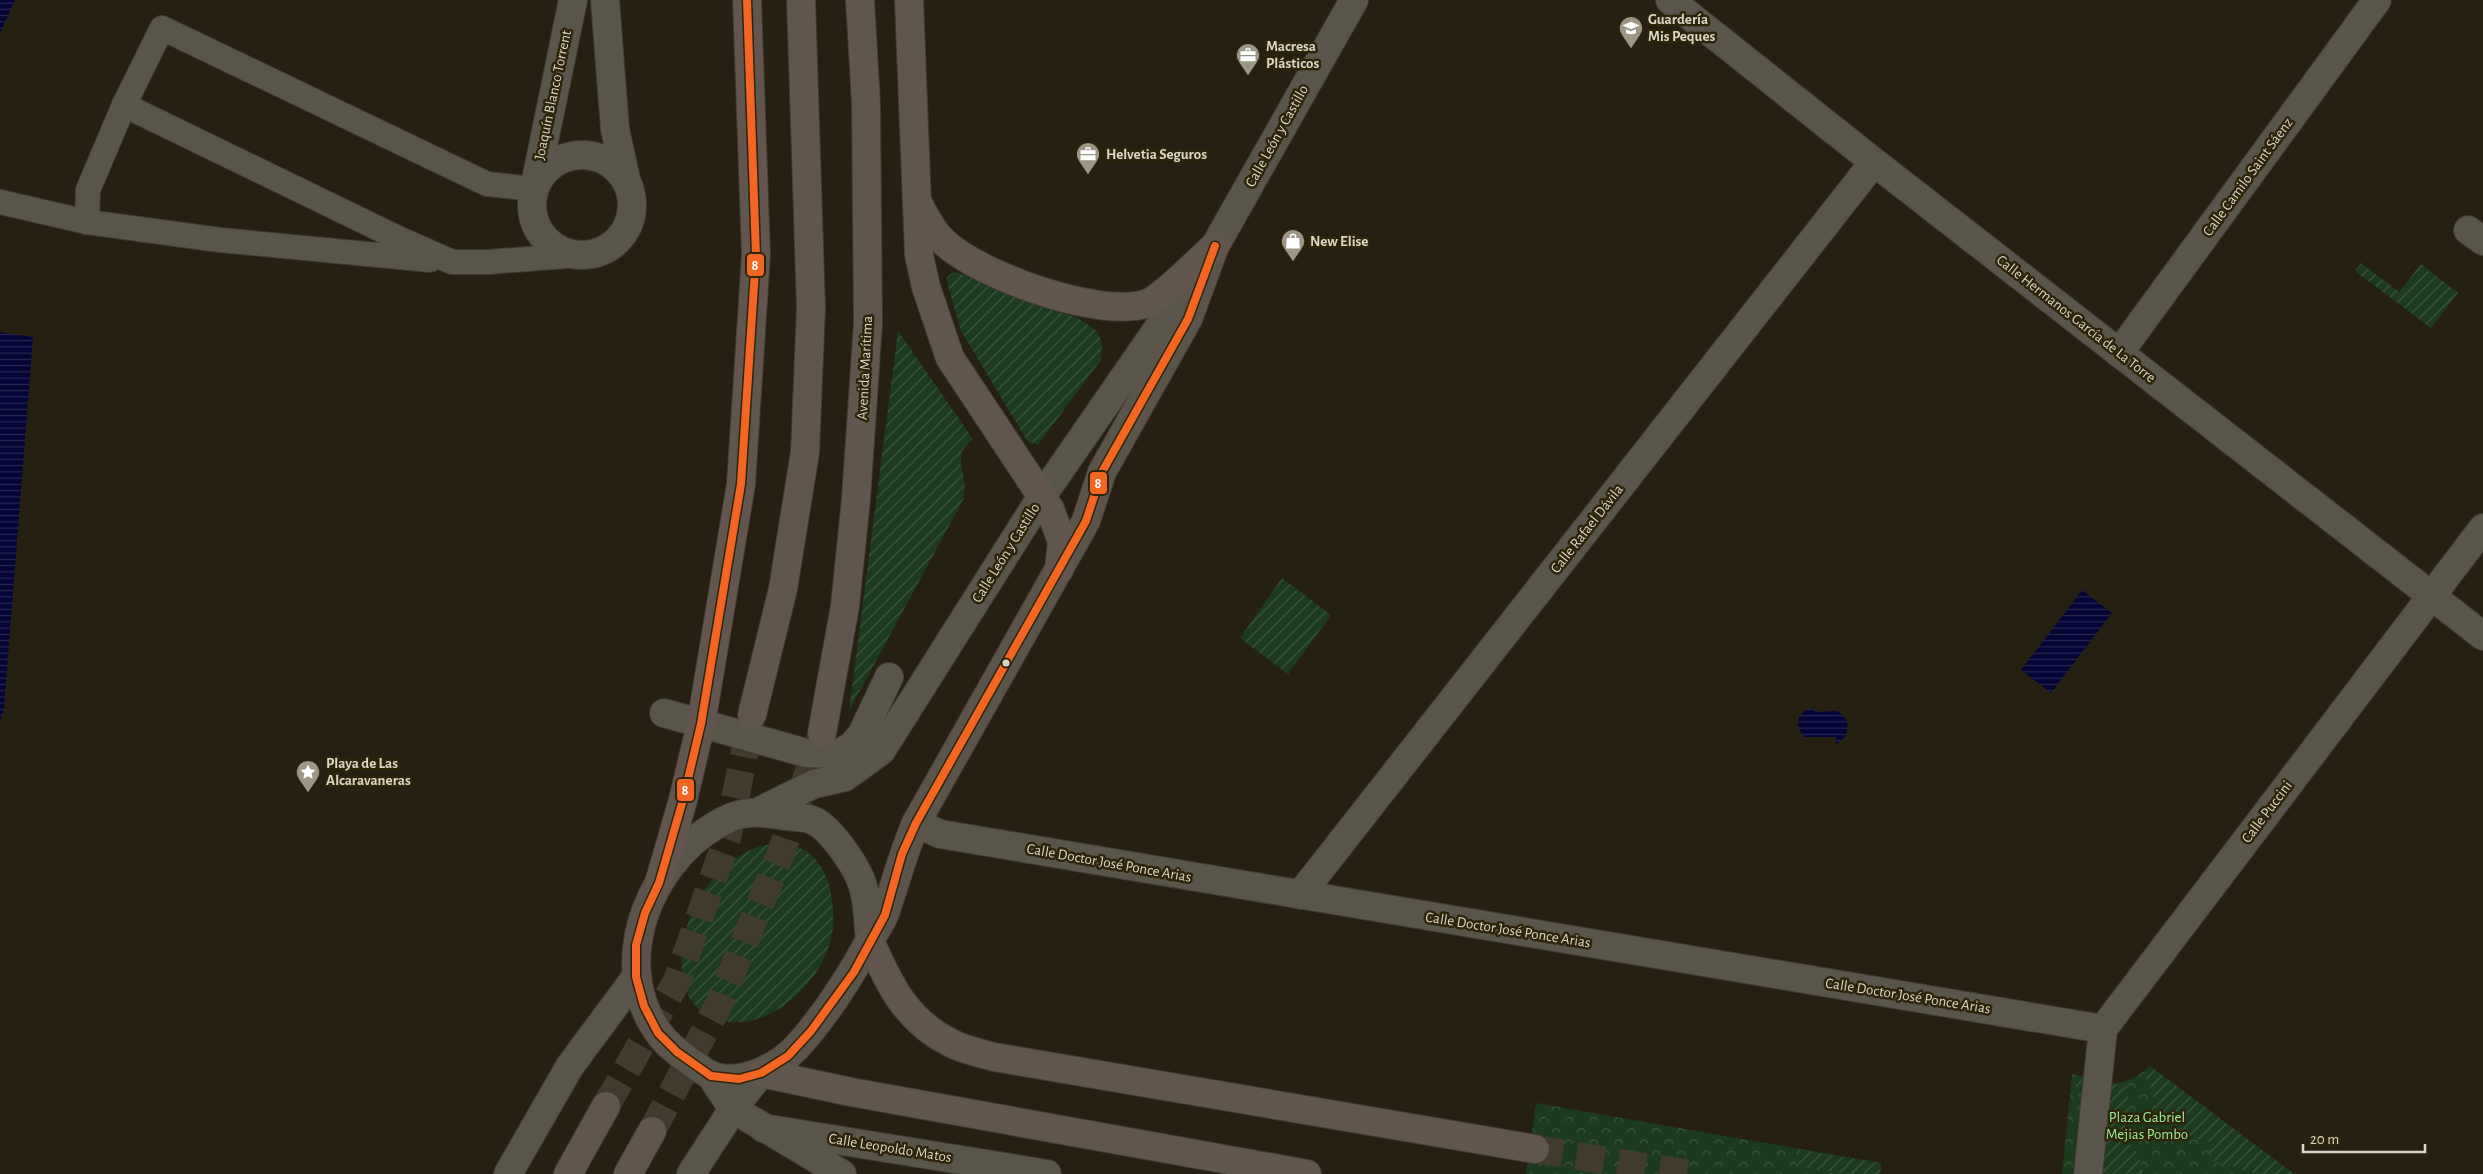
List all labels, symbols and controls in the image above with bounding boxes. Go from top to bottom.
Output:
place label: Guardería Mis Peques [1648,12,1716,44]
school or university icon: Guardería Mis Peques [1618,15,1644,49]
street label: Joaquín Blanco Torrent [532,29,574,161]
place label: Macresa Plásticos [1266,39,1319,71]
office icon: Macresa Plásticos [1235,42,1261,76]
street label: Calle León y Castillo [1243,82,1311,190]
street label: Calle Camilo Saint Sáenz [2200,115,2296,239]
office icon: Helvetia Seguros [1075,141,1101,175]
place label: Helvetia Seguros [1106,147,1207,162]
shop icon: New Elise [1280,228,1306,262]
place label: New Elise [1310,234,1368,249]
street label: Calle Hermanos García de La Torre [1994,252,2158,386]
line badge: 8 [746,253,765,277]
text: 8 [752,259,759,273]
street label: Avenida Marítima [855,315,875,420]
line badge: 8 [1089,471,1108,495]
text: 8 [1095,477,1102,491]
street label: Calle Rafael Dávila [1548,482,1626,576]
street label: Calle León y Castillo [969,501,1043,605]
unlabelled marker [1001,658,1011,668]
place label: Playa de Las Alcaravaneras [326,756,411,788]
place icon: Playa de Las Alcaravaneras [295,759,321,793]
line badge: 8 [676,778,695,802]
street label: Calle Puccini [2239,778,2295,846]
text: 8 [682,784,689,798]
street label: Calle Doctor José Ponce Arias [1026,841,1192,885]
street label: Calle Doctor José Ponce Arias [1424,910,1592,950]
street label: Calle Doctor José Ponce Arias [1824,976,1992,1016]
park label: Plaza Gabriel Mejias Pombo [2106,1110,2188,1142]
scale bar [2303,1122,2426,1154]
street label: Calle Leopoldo Matos [827,1131,953,1165]
text: 20 m [2310,1132,2339,1147]

